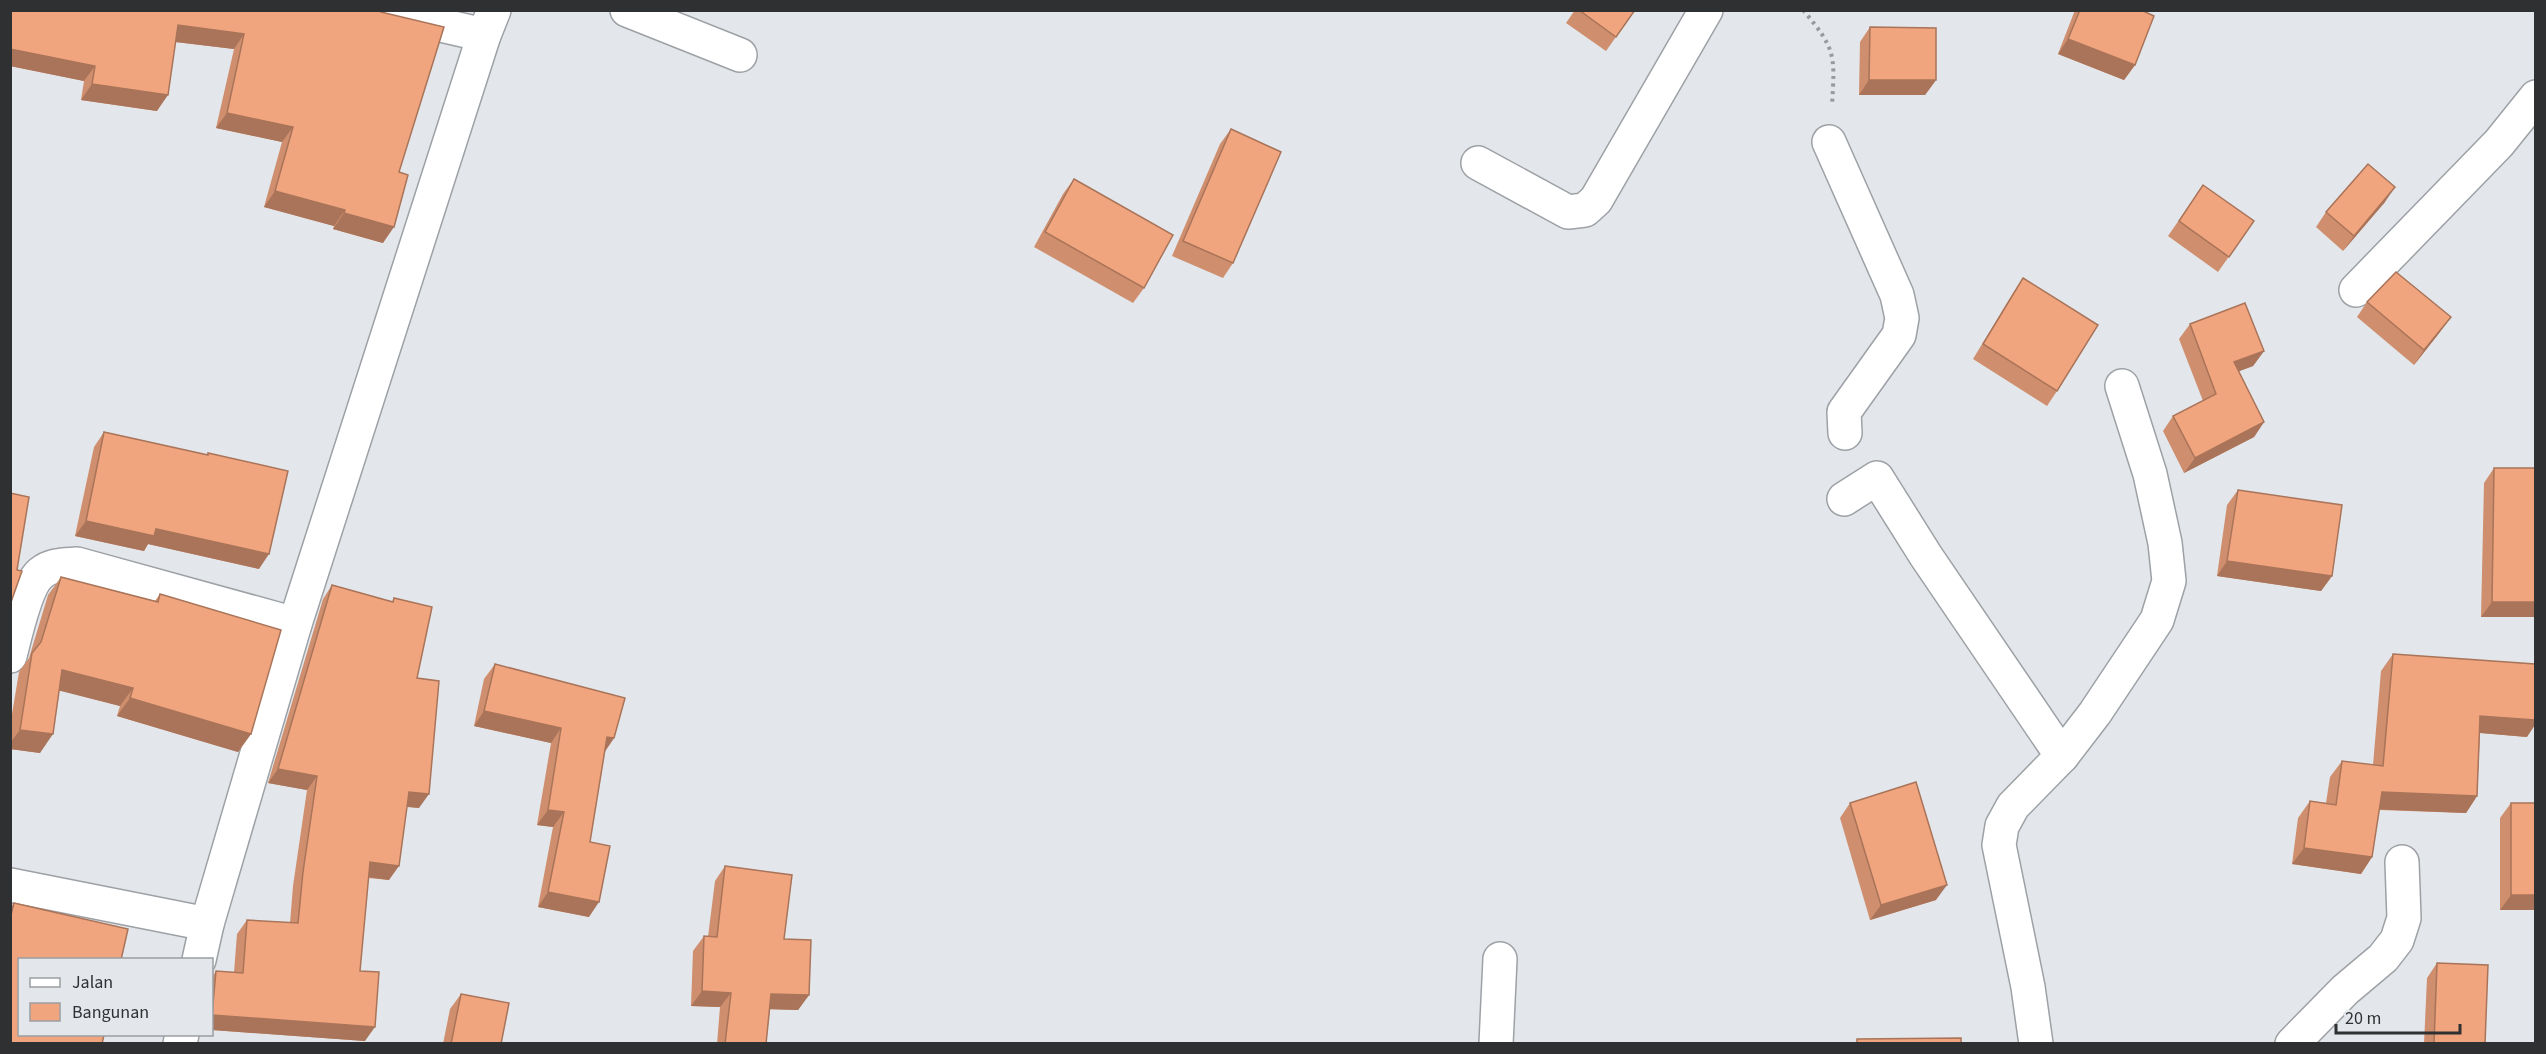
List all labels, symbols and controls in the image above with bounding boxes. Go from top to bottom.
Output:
legend [18,958,213,1036]
text: Jalan [72,970,113,995]
scale bar [2336,997,2460,1035]
text: Bangunan [72,1000,149,1025]
text: 20 m [2345,1006,2381,1031]

